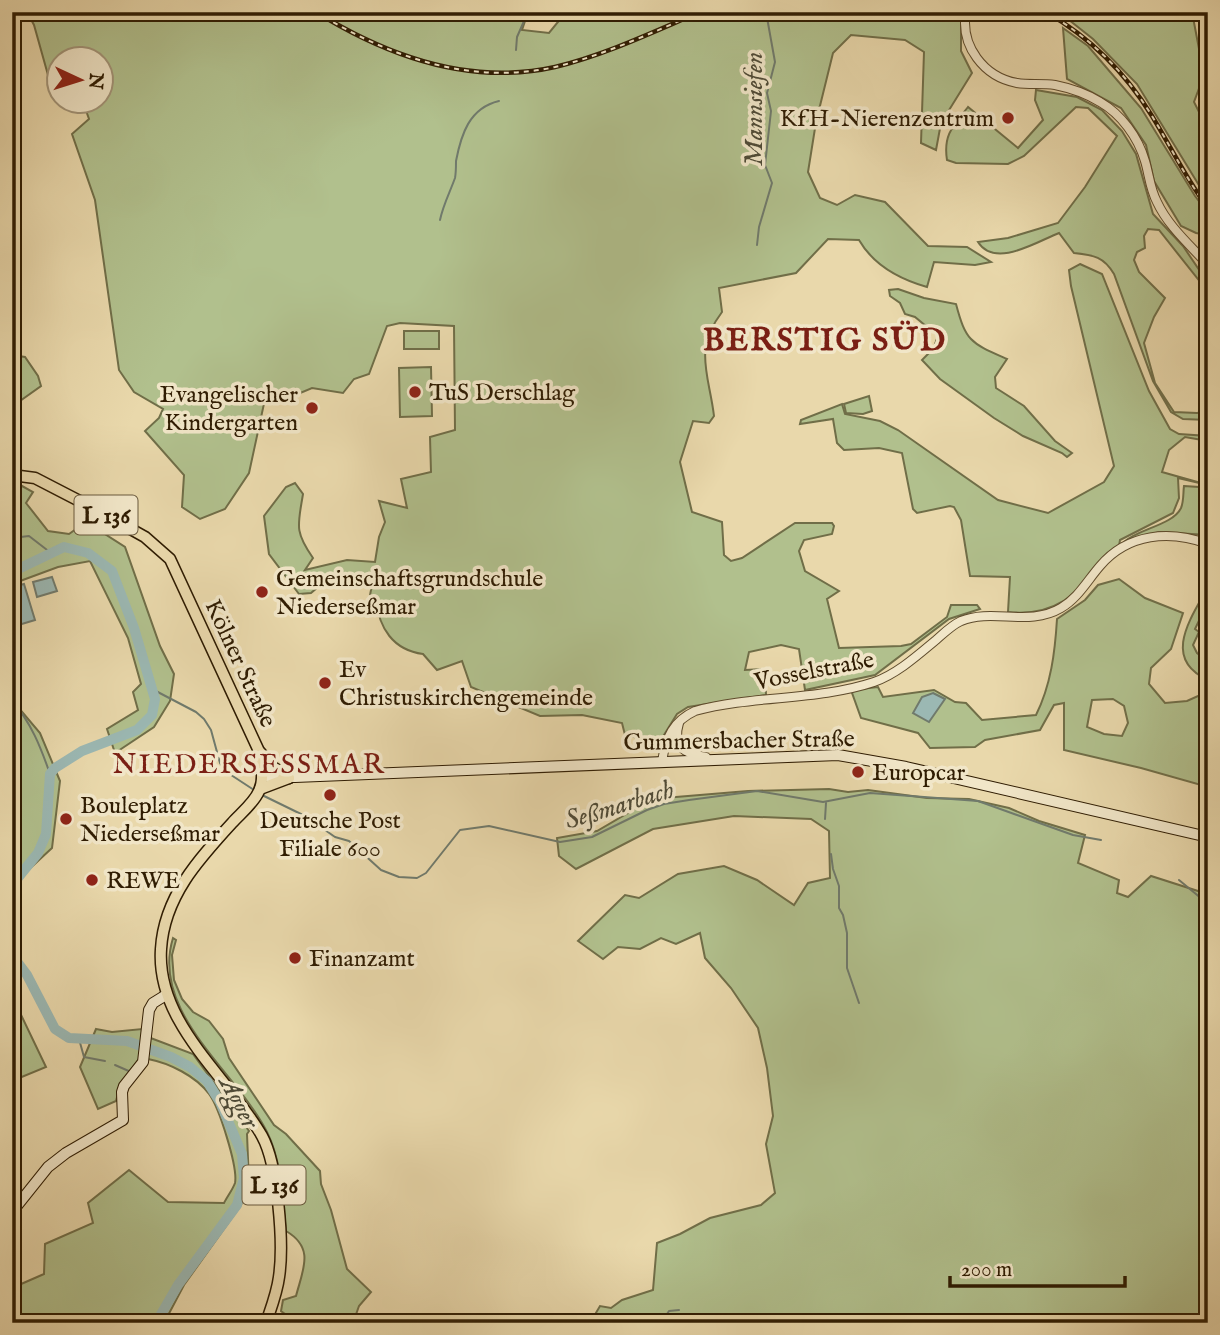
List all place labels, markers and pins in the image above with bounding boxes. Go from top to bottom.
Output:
place label: KfH-Nierenzentrum [780,104,994,135]
marker: KfH-Nierenzentrum [1000,110,1016,126]
place label: TuS Derschlag [429,378,576,409]
place label: Evangelischer Kindergarten [160,380,298,439]
marker: TuS Derschlag [407,384,423,400]
marker: Evangelischer Kindergarten [304,400,320,416]
place label: Gemeinschaftsgrundschule Niederseßmar [276,564,543,623]
marker: Gemeinschaftsgrundschule Niederseßmar [254,584,270,600]
place label: Ev Christuskirchengemeinde [339,655,593,714]
marker: Ev Christuskirchengemeinde [317,675,333,691]
place label: Europcar [872,758,966,789]
marker: Europcar [850,764,866,780]
marker: Deutsche Post Filiale 600 [322,787,338,803]
place label: Bouleplatz Niederseßmar [80,791,220,850]
place label: Deutsche Post Filiale 600 [259,806,401,865]
marker: Bouleplatz Niederseßmar [58,811,74,827]
place label: REWE [106,866,180,897]
marker: REWE [84,872,100,888]
place label: Finanzamt [309,944,415,975]
marker: Finanzamt [287,950,303,966]

